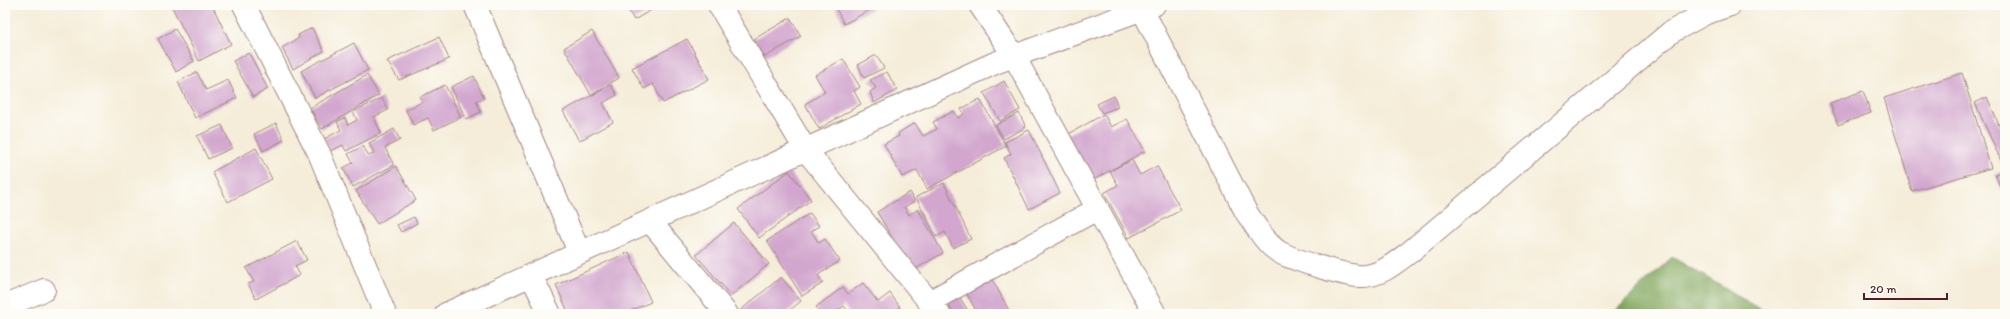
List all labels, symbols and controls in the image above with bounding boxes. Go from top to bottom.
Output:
scale bar [1864,275,1947,301]
text: 20 m [1870,282,1897,296]

